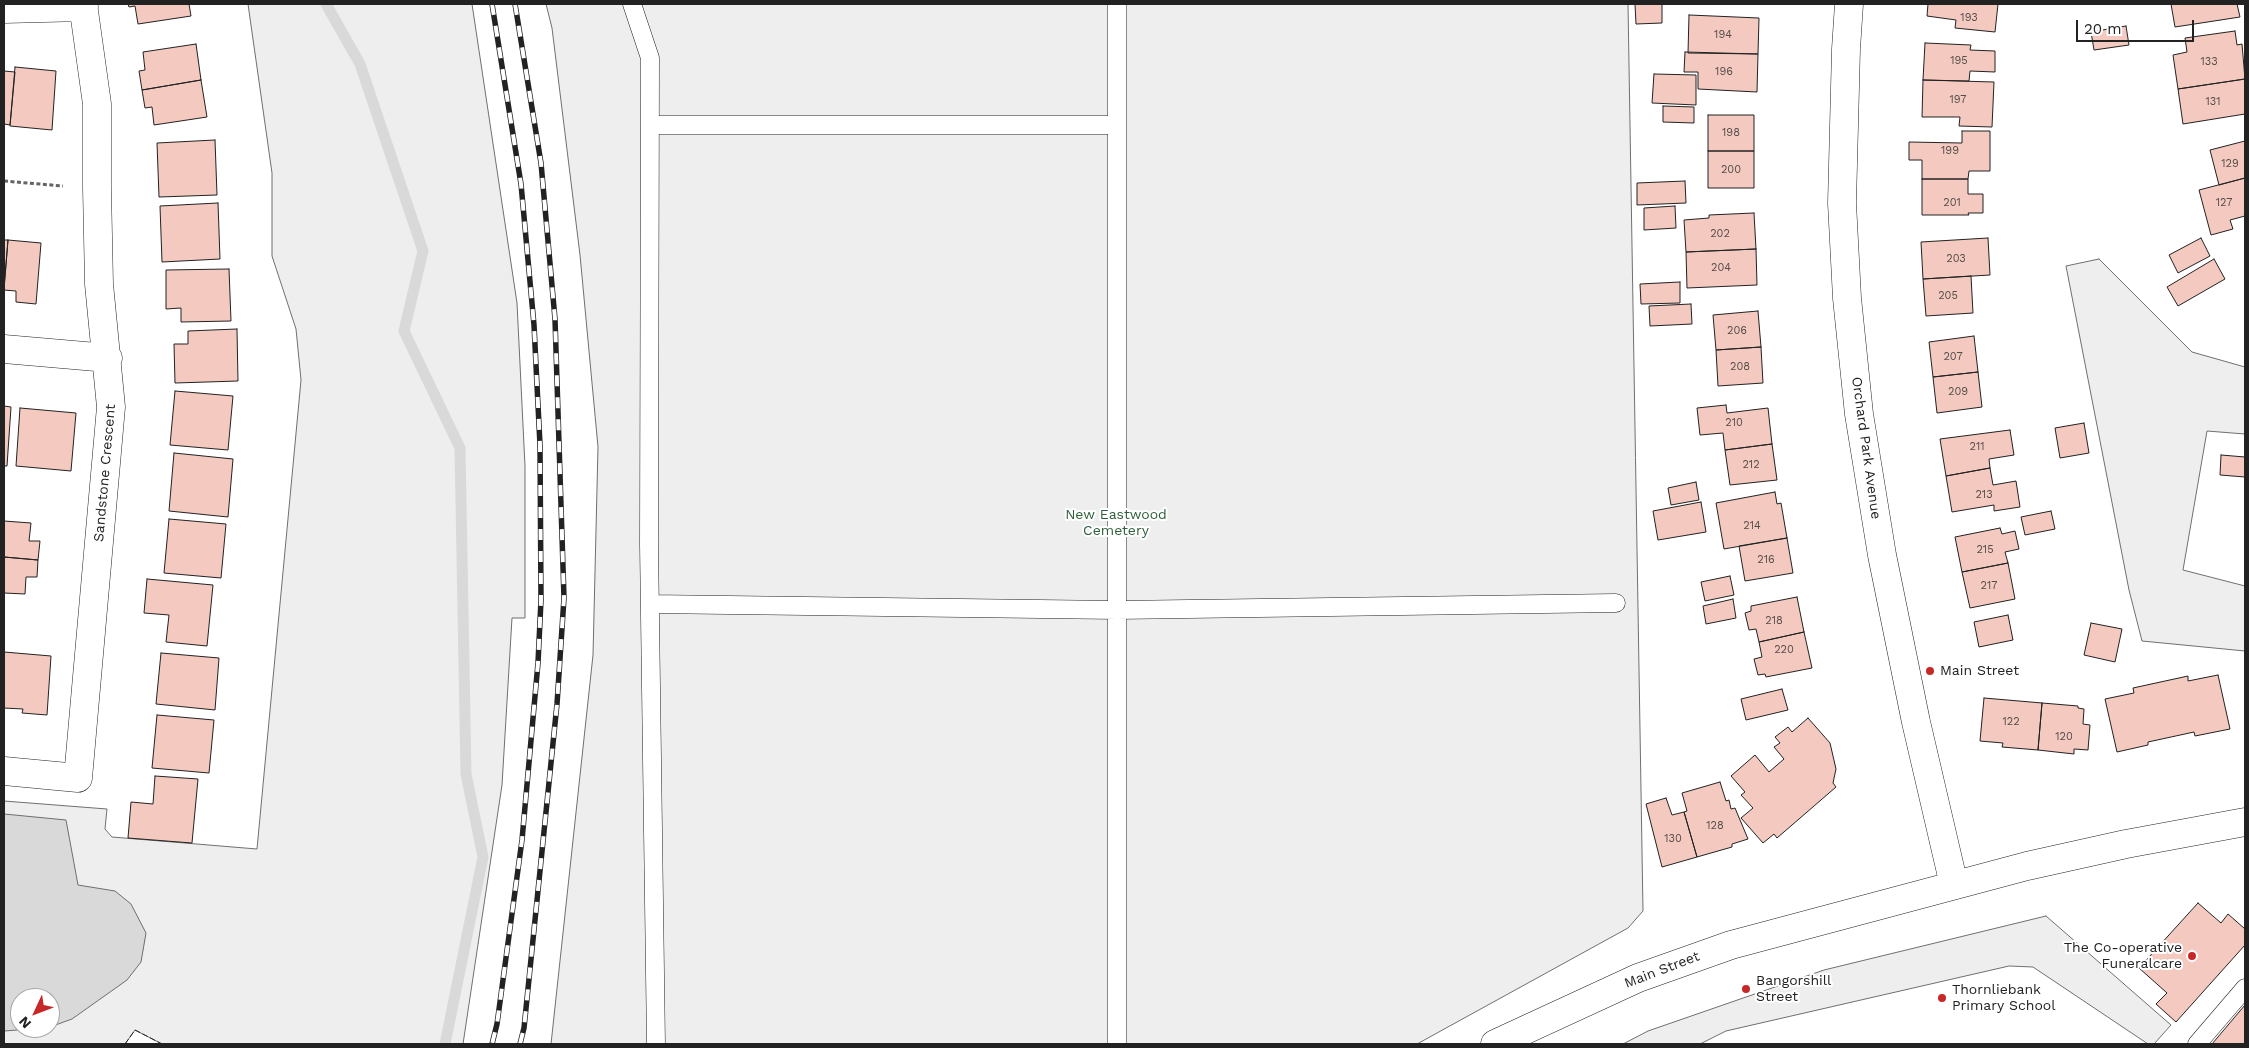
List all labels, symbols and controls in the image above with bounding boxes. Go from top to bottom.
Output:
scale bar [2079,10,2196,42]
house number: 193 [1960,11,1978,25]
text: 20 m [2084,20,2122,38]
house number: 194 [1714,28,1732,42]
house number: 195 [1950,54,1968,68]
house number: 133 [2200,55,2218,69]
house number: 196 [1715,65,1733,79]
house number: 197 [1949,93,1967,107]
house number: 131 [2206,95,2220,109]
house number: 198 [1722,126,1740,140]
house number: 199 [1941,144,1959,158]
house number: 129 [2221,157,2239,171]
house number: 200 [1721,163,1741,177]
house number: 201 [1943,196,1961,210]
house number: 127 [2216,196,2232,210]
house number: 202 [1710,227,1730,241]
house number: 203 [1946,252,1966,266]
house number: 204 [1711,261,1731,275]
house number: 205 [1938,289,1958,303]
house number: 206 [1727,324,1747,338]
house number: 207 [1943,350,1963,364]
house number: 208 [1730,360,1750,374]
street label: Orchard Park Avenue [1848,376,1884,520]
house number: 209 [1948,385,1968,399]
street label: Sandstone Crescent [91,403,119,543]
house number: 210 [1725,416,1743,430]
house number: 211 [1970,440,1984,454]
house number: 212 [1742,458,1760,472]
house number: 213 [1975,488,1993,502]
park label: New Eastwood Cemetery [1065,507,1167,540]
house number: 214 [1743,519,1761,533]
house number: 215 [1976,543,1994,557]
house number: 216 [1757,553,1775,567]
house number: 217 [1981,579,1997,593]
house number: 218 [1765,614,1783,628]
house number: 220 [1774,643,1794,657]
place label: Main Street [1940,663,2019,679]
marker: Main Street [1924,665,1936,677]
house number: 122 [2002,715,2020,729]
house number: 120 [2055,730,2073,744]
house number: 128 [1706,819,1724,833]
house number: 130 [1664,832,1682,846]
place label: The Co-operative Funeralcare [2064,940,2182,972]
street label: Main Street [1622,948,1702,992]
marker: The Co-operative Funeralcare [2186,950,2198,962]
place label: Bangorshill Street [1756,973,1831,1006]
place label: Thornliebank Primary School [1952,982,2056,1014]
marker: Bangorshill Street [1740,983,1752,995]
north arrow [10,988,60,1038]
marker: Thornliebank Primary School [1936,992,1948,1004]
text: N [15,1013,34,1032]

